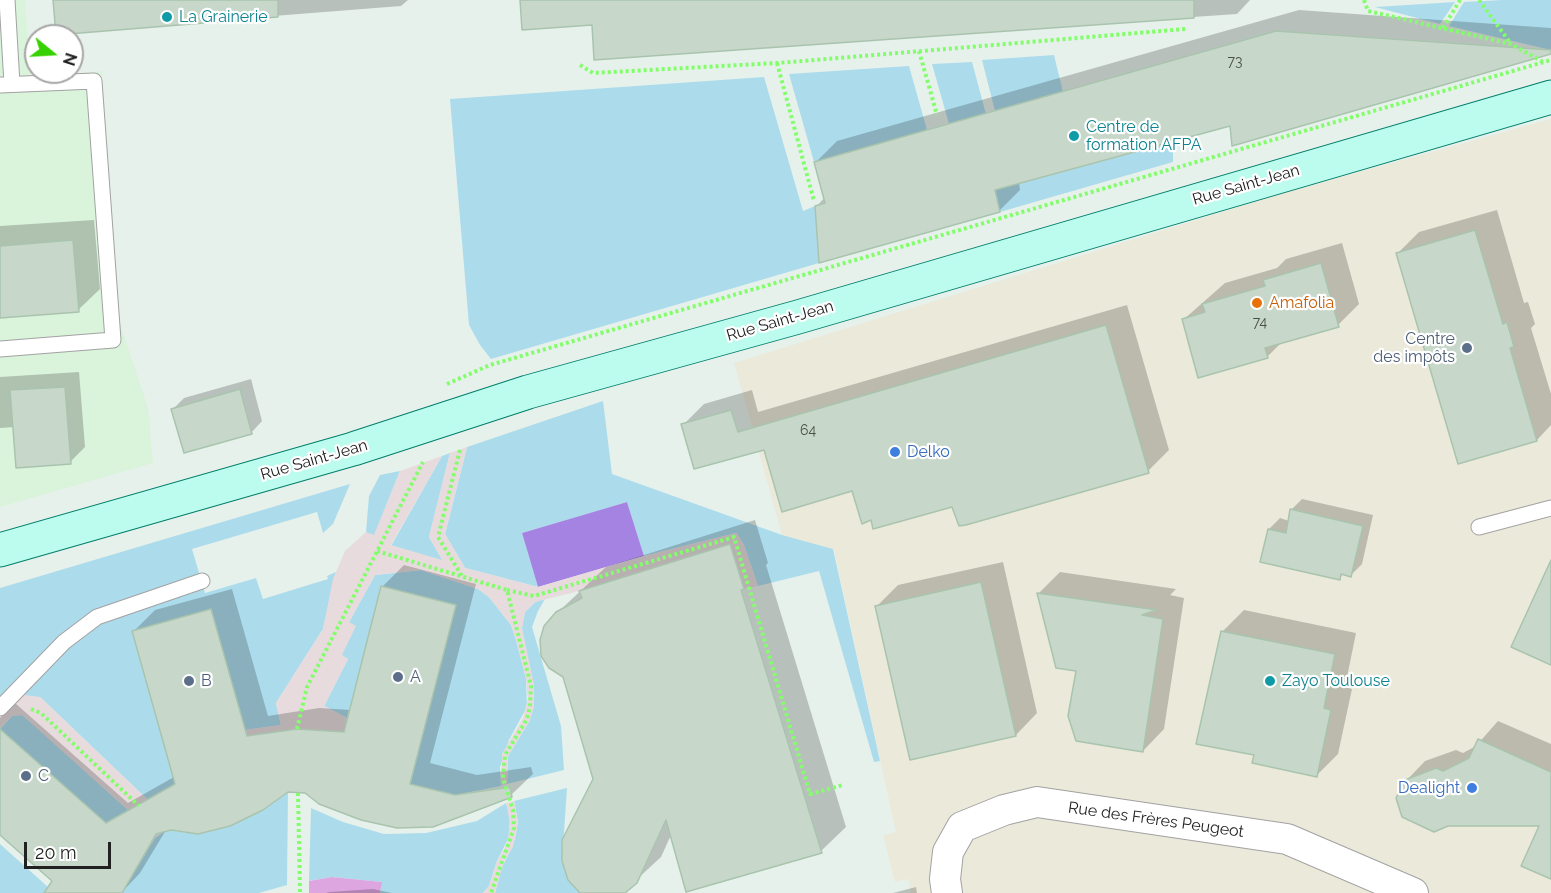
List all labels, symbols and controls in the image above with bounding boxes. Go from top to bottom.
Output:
place label: La Grainerie [179,7,268,27]
marker: La Grainerie [160,10,174,24]
north arrow [24,24,84,84]
text: N [59,50,81,68]
house number: 73 [1228,54,1242,70]
place label: Centre de formation AFPA [1086,117,1202,155]
marker: Centre de formation AFPA [1067,129,1081,143]
street label: Rue Saint-Jean [1190,161,1302,209]
place label: Amafolia [1269,293,1334,313]
marker: Amafolia [1250,296,1264,310]
street label: Rue Saint-Jean [724,297,836,345]
house number: 74 [1253,315,1267,331]
place label: Centre des impôts [1373,329,1455,367]
marker: Centre des impôts [1460,341,1474,355]
house number: 64 [800,423,816,439]
street label: Rue Saint-Jean [258,436,370,484]
place label: Delko [907,442,950,462]
marker: Delko [888,445,902,459]
place label: A [410,667,421,687]
marker: A [391,670,405,684]
place label: B [201,671,212,691]
place label: Zayo Toulouse [1282,671,1390,691]
marker: B [182,674,196,688]
marker: Zayo Toulouse [1263,674,1277,688]
place label: C [38,766,49,786]
marker: C [19,769,33,783]
place label: Dealight [1398,778,1460,798]
marker: Dealight [1465,781,1479,795]
street label: Rue des Frères Peugeot [1067,798,1245,842]
scale bar [27,830,114,868]
text: 20 m [35,842,77,863]

